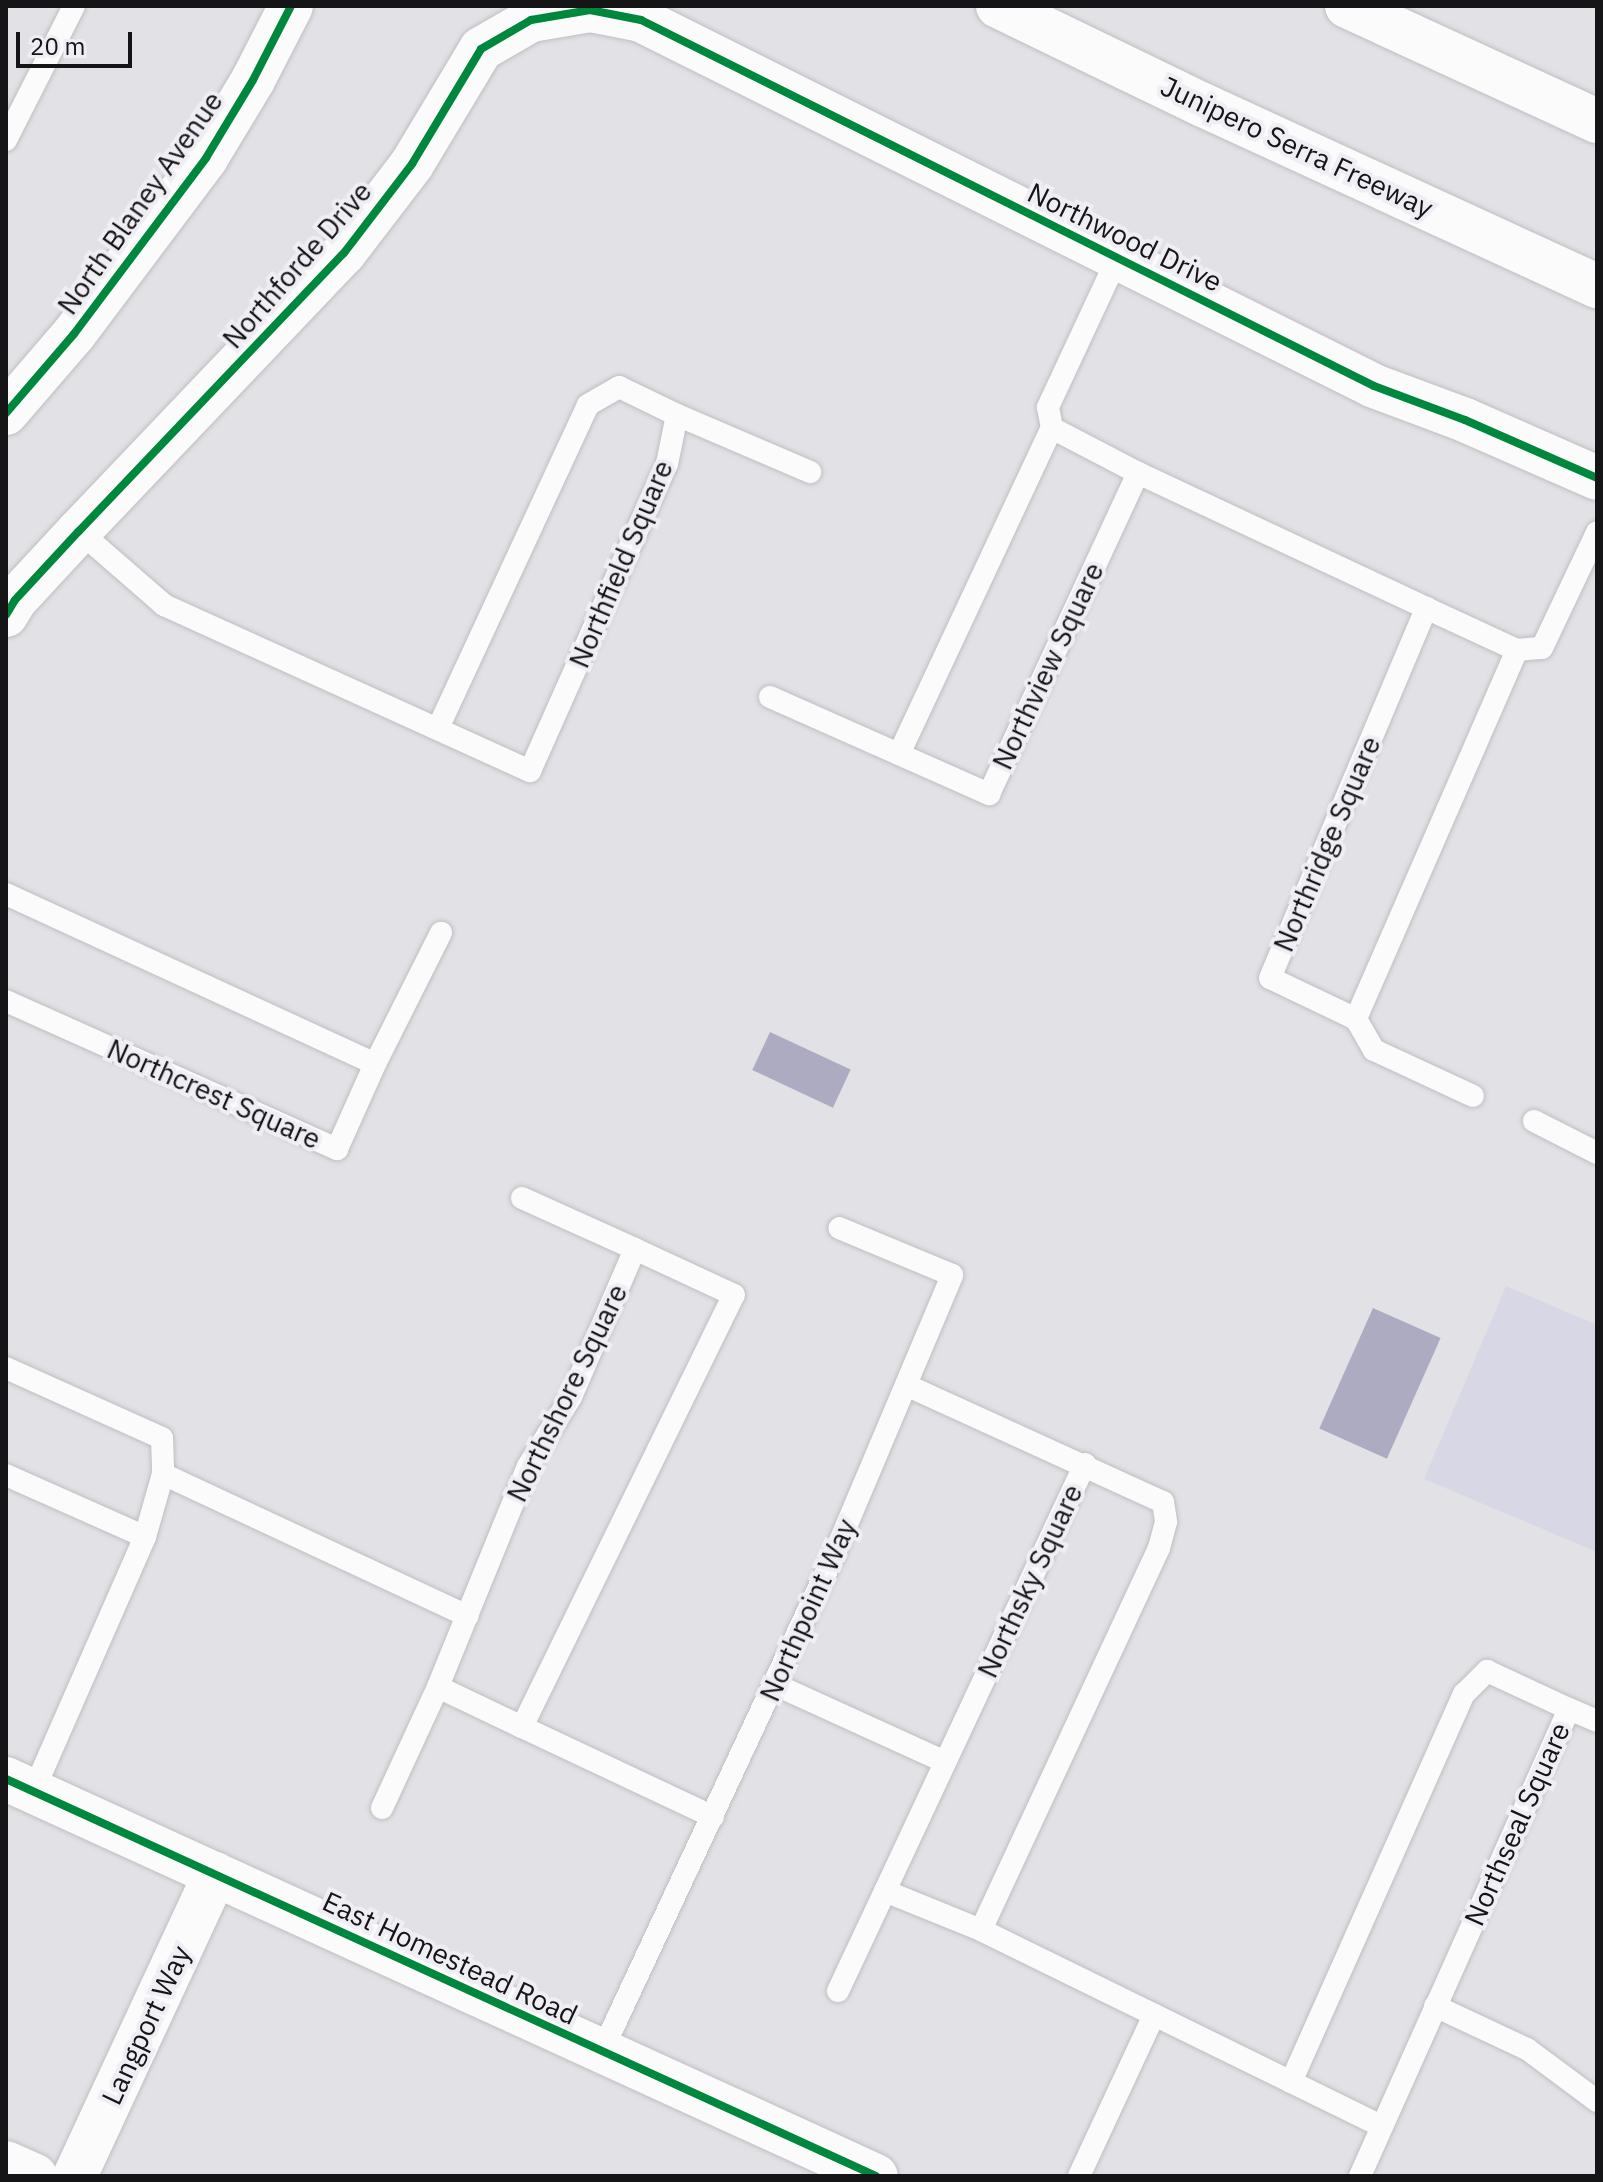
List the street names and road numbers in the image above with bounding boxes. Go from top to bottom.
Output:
street label: Junipero Serra Freeway [1155,69,1439,225]
street label: North Blaney Avenue [50,85,230,321]
street label: Northforde Drive [216,175,378,355]
street label: Northwood Drive [1022,175,1228,299]
street label: Northfield Square [562,455,680,673]
street label: Northview Square [985,557,1111,775]
street label: Northridge Square [1266,731,1388,957]
street label: Northcrest Square [102,1032,326,1156]
street label: Northshore Square [500,1279,634,1507]
street label: Northsky Square [971,1479,1089,1683]
street label: Northpoint Way [753,1513,863,1707]
street label: Northseal Square [1457,1717,1577,1931]
street label: East Homestead Road [317,1884,583,2032]
street label: Langport Way [94,1940,198,2110]

